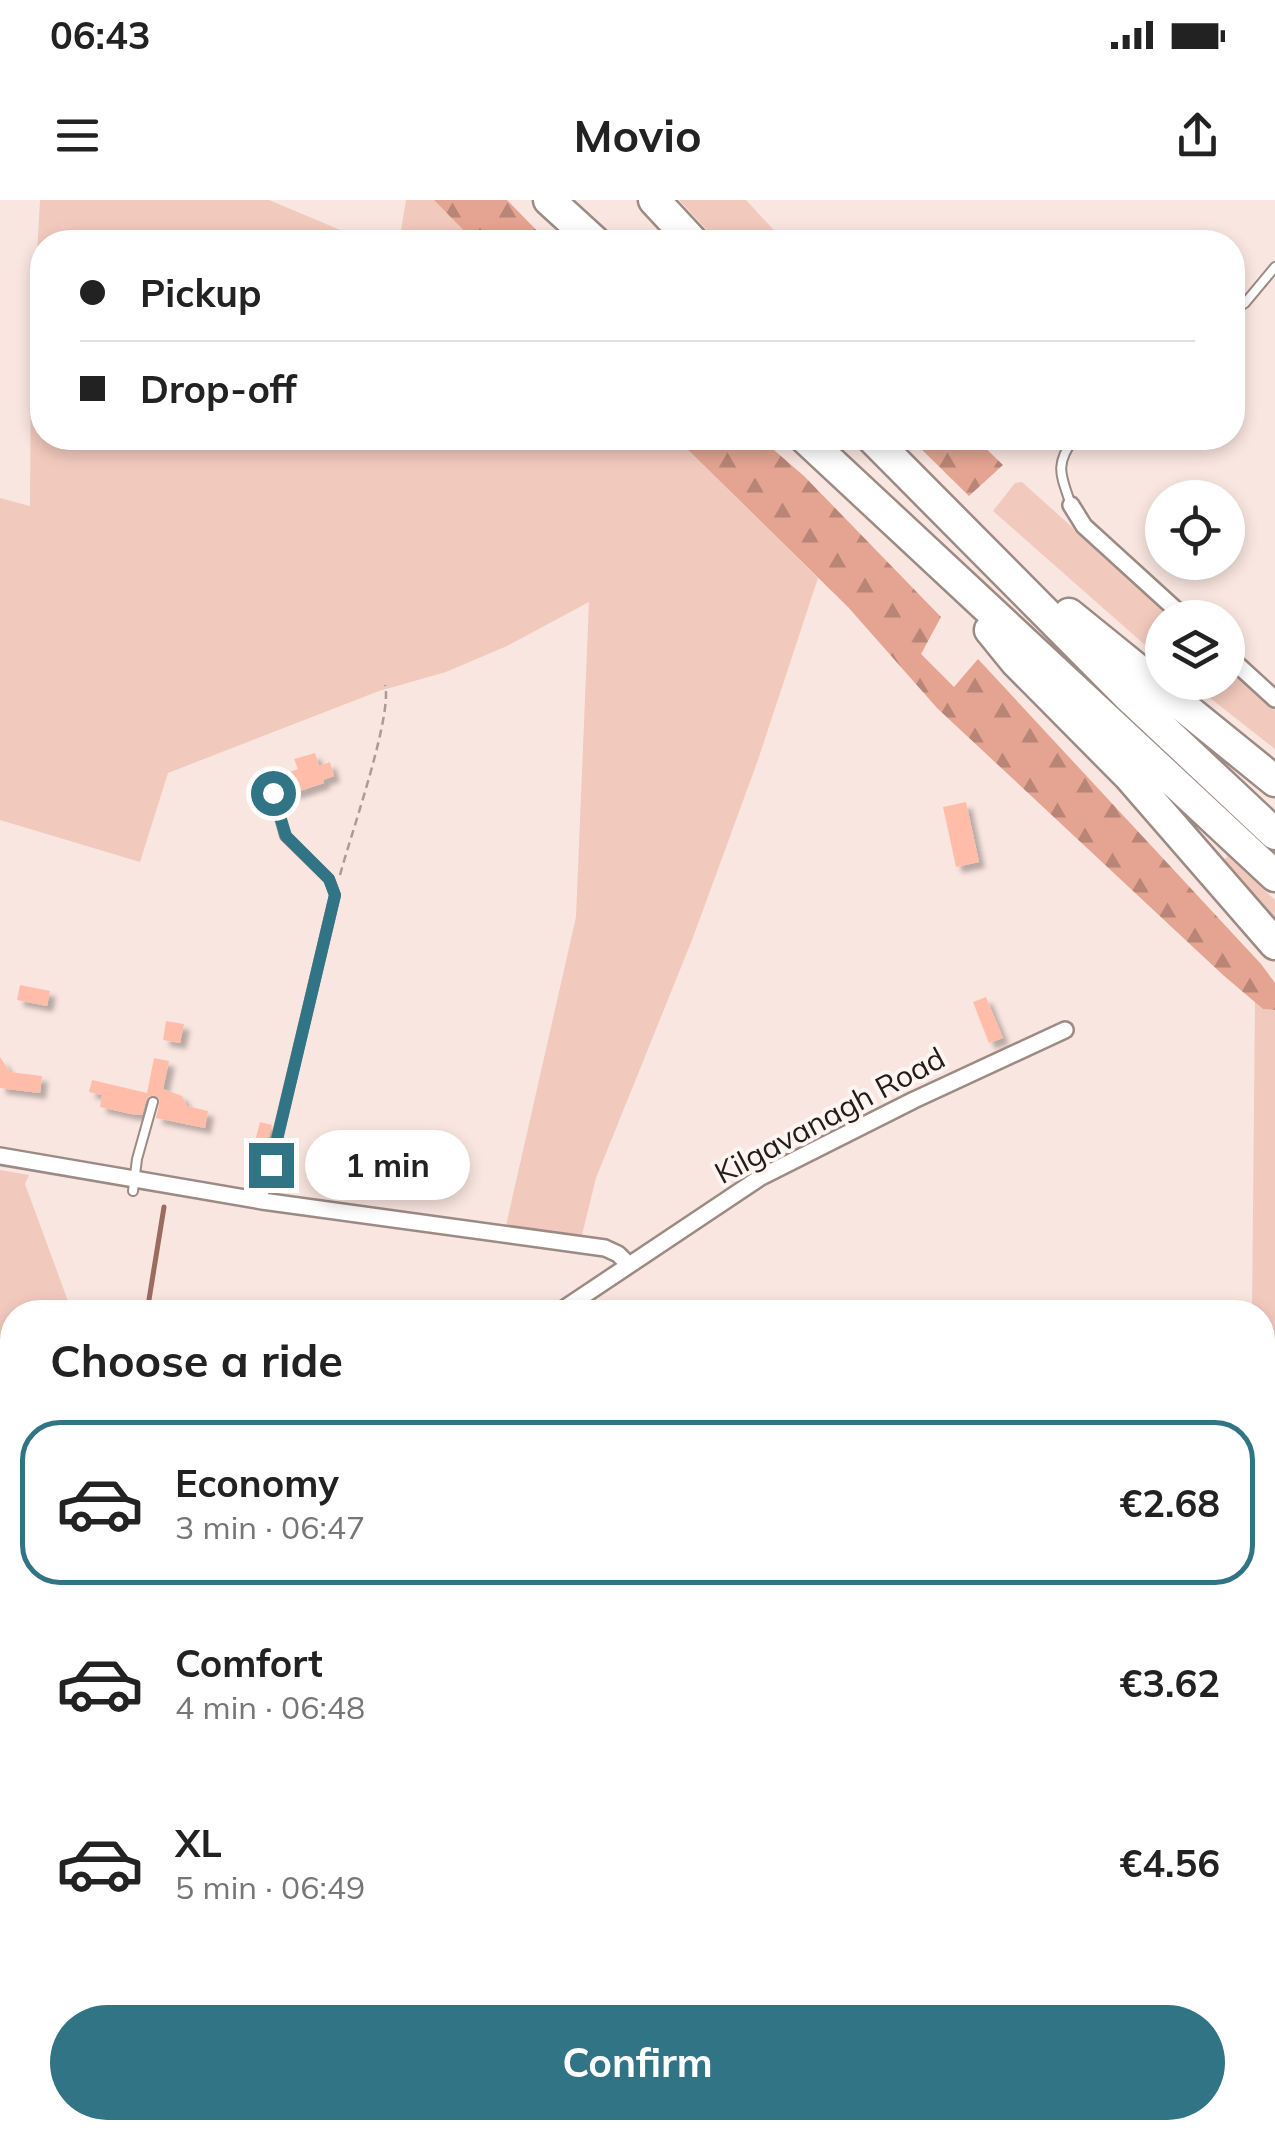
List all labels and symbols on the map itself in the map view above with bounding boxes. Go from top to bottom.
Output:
route start [251,771,296,816]
street label: Kilgavanagh Road [708,1038,951,1192]
callout: 1 min [306,1130,471,1200]
route end [249,1143,294,1188]

